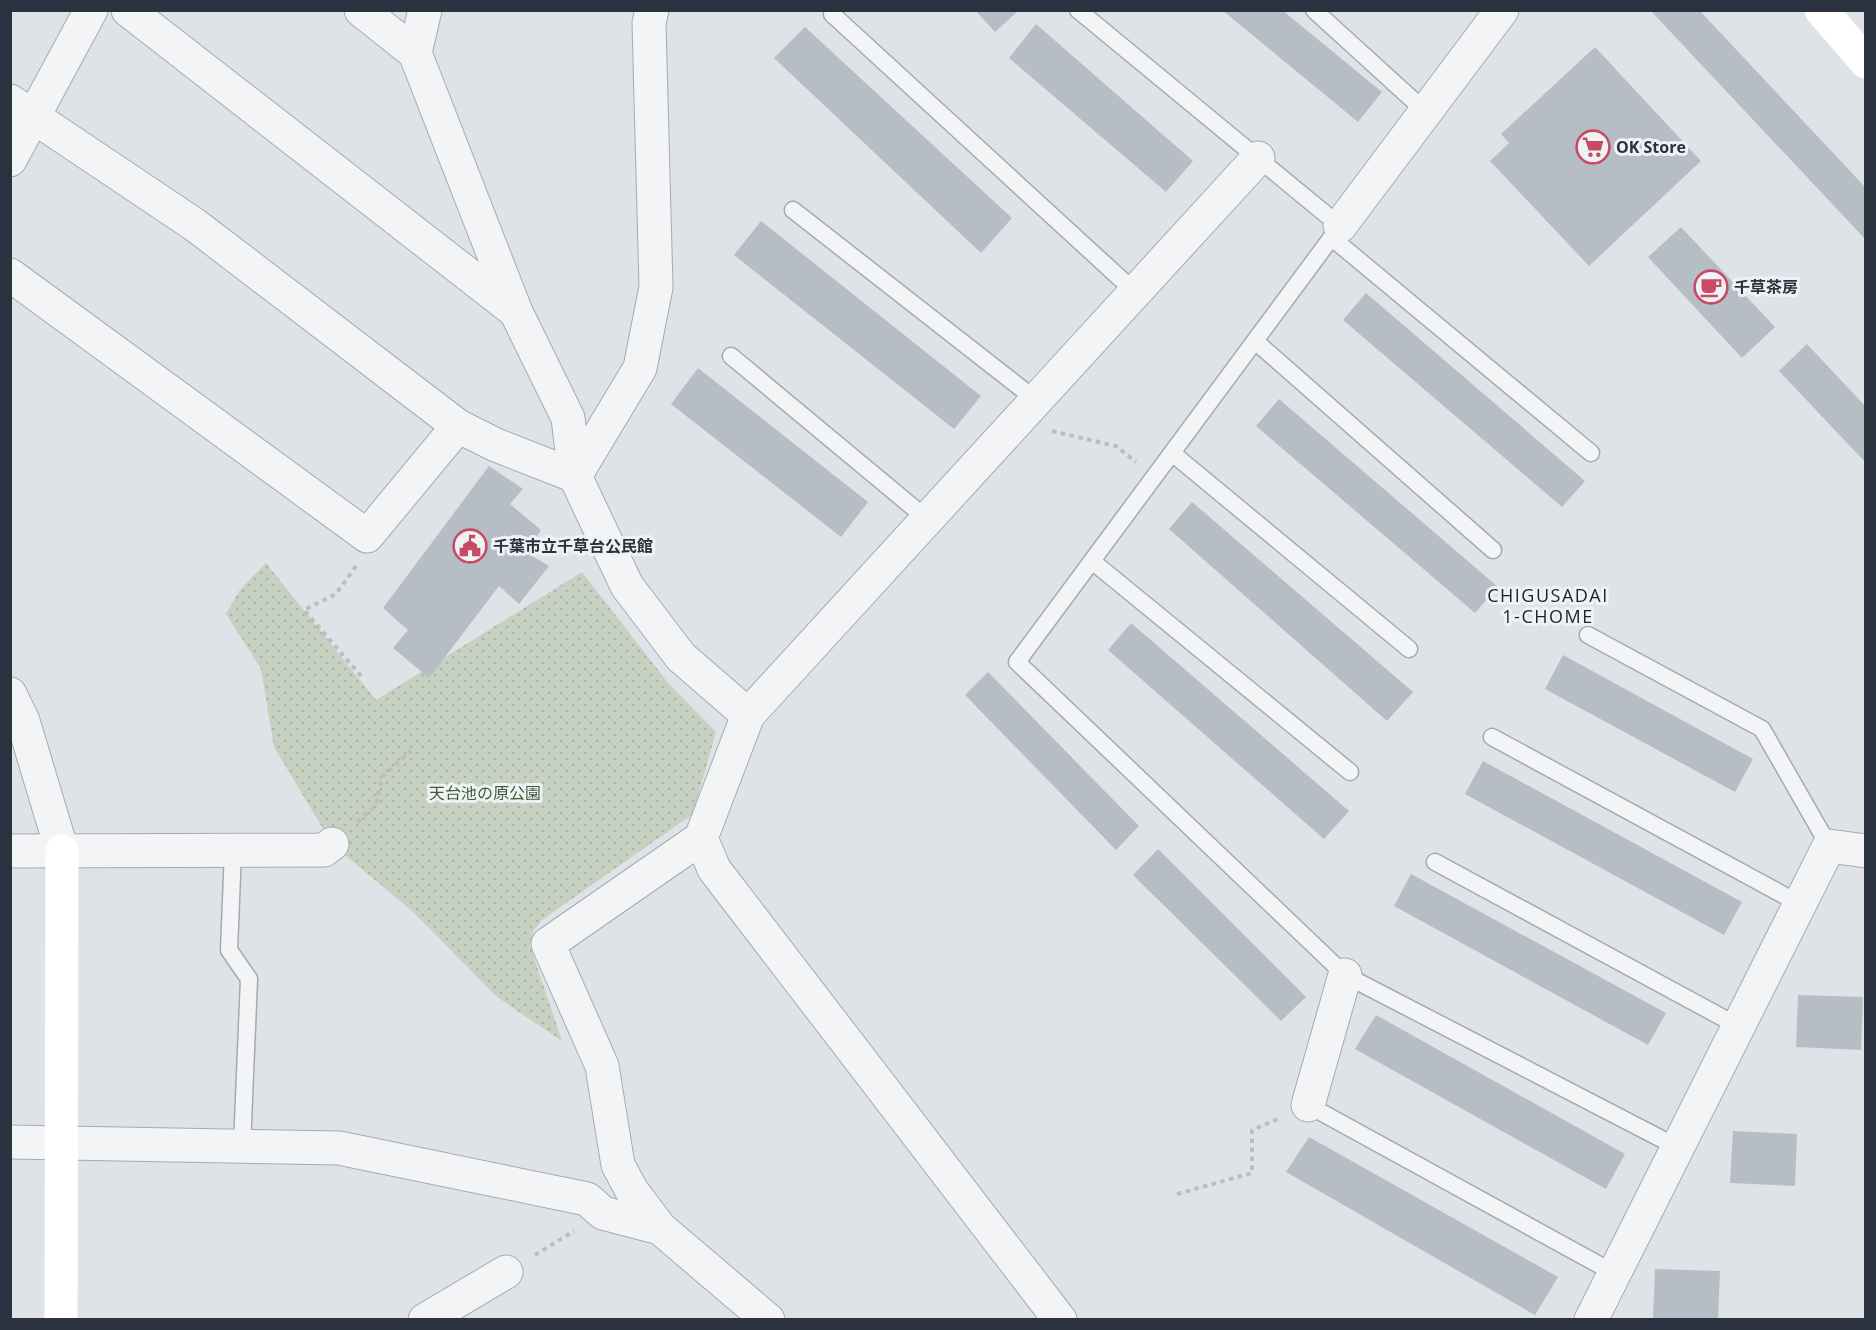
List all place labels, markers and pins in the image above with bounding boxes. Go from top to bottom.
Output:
supermarket icon: OK Store [1575,129,1611,165]
place label: OK Store [1616,136,1686,158]
cafe icon: 千草茶房 [1693,269,1729,305]
place label: 千草茶房 [1734,276,1798,298]
public building icon: 千葉市立千草台公民館 [452,528,488,564]
place label: 千葉市立千草台公民館 [493,535,653,557]

